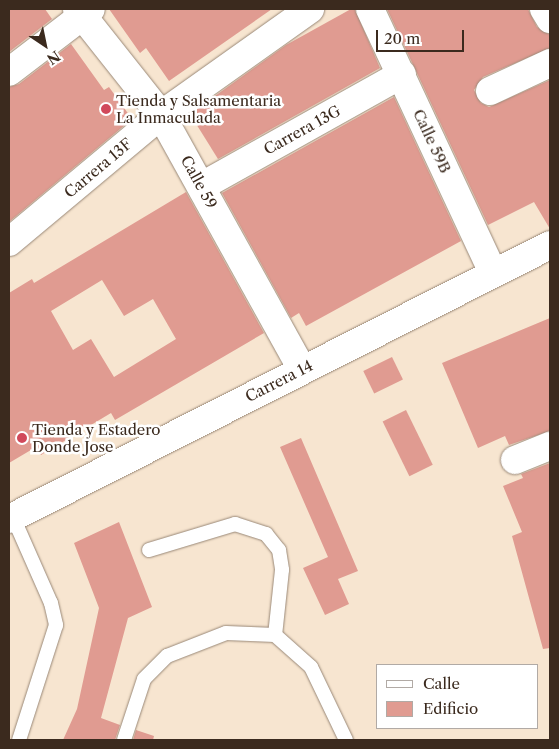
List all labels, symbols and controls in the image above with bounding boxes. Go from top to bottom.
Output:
north arrow [20,20,70,70]
scale bar [379,20,466,52]
text: 20 m [384,29,420,48]
text: N [43,47,63,68]
place label: Tienda y Salsamentaria La Inmaculada [116,91,282,126]
street label: Carrera 13G [260,101,344,159]
marker: Tienda y Salsamentaria La Inmaculada [100,103,112,115]
street label: Calle 59B [409,106,455,176]
street label: Carrera 13F [61,135,135,201]
street label: Calle 59 [177,152,221,212]
street label: Carrera 14 [242,356,316,406]
place label: Tienda y Estadero Donde Jose [32,420,162,455]
marker: Tienda y Estadero Donde Jose [16,432,28,444]
legend [376,664,539,729]
text: Calle [423,674,460,693]
text: Edificio [423,699,478,718]

